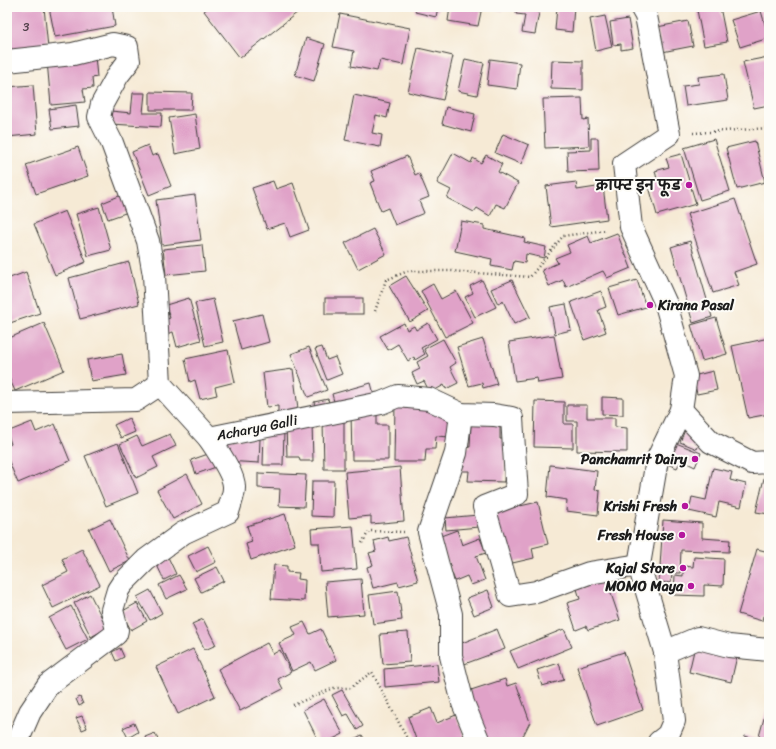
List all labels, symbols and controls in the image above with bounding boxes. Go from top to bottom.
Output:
house number: 3 [23,16,30,38]
place label: क्राफ्ट इन फूड [594,173,683,198]
marker: क्राफ्ट इन फूड [684,180,694,190]
place label: Kirana Pasal [657,293,735,318]
marker: Kirana Pasal [645,300,655,310]
street label: Acharya Galli [213,408,301,448]
place label: Panchamrit Dairy [581,447,688,472]
marker: Panchamrit Dairy [690,454,700,464]
place label: Krishi Fresh [603,494,678,519]
marker: Krishi Fresh [680,501,690,511]
place label: Fresh House [597,523,675,548]
marker: Fresh House [677,530,687,540]
place label: Kajal Store [605,556,676,581]
marker: Kajal Store [678,563,688,573]
place label: MOMO Maya [604,574,684,599]
marker: MOMO Maya [686,581,696,591]

